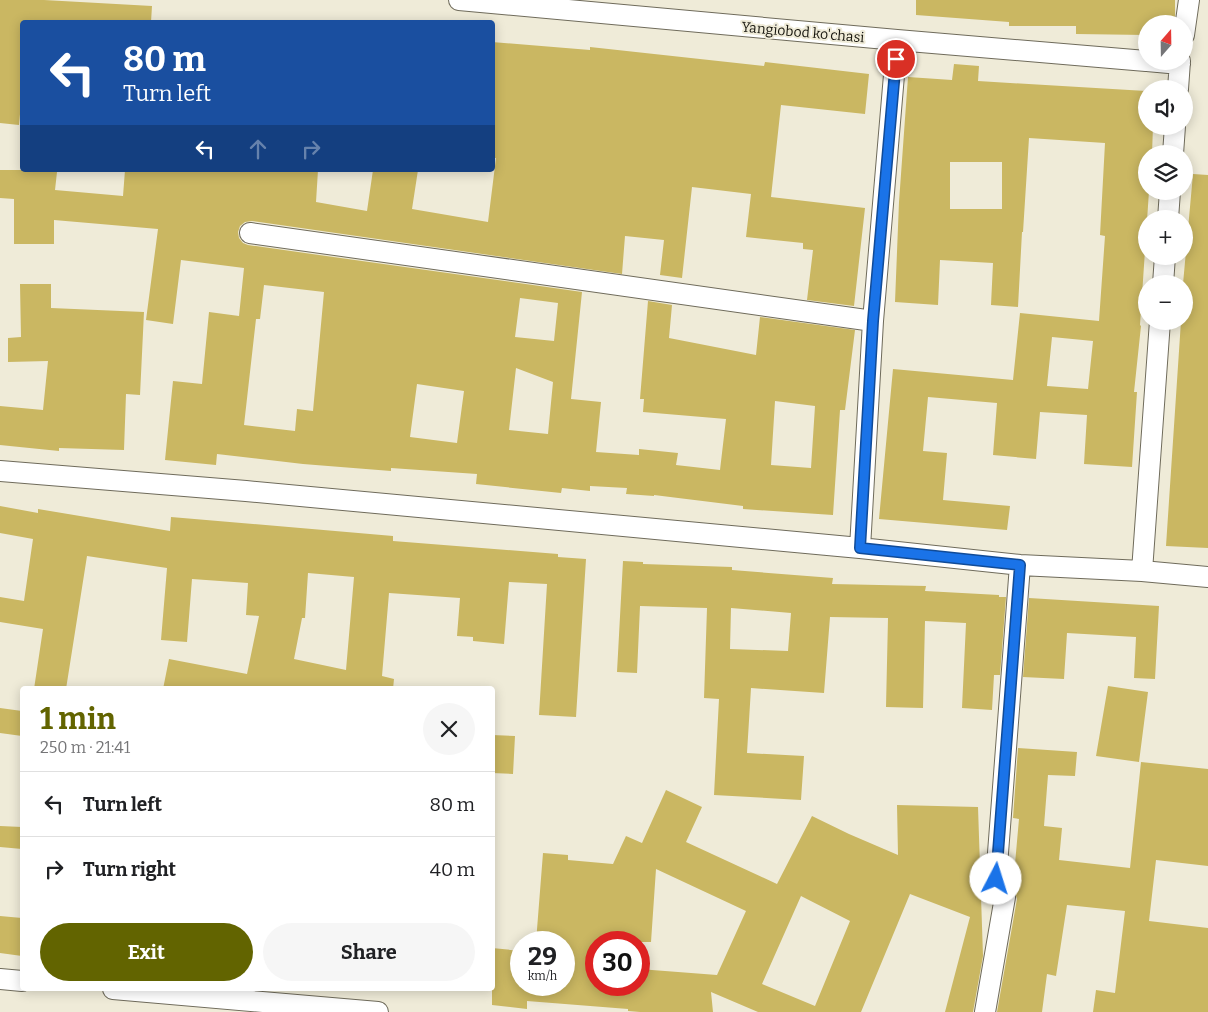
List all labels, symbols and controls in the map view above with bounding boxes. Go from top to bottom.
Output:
north arrow [1138,15,1192,70]
map controls [1138,15,1193,330]
street label: Yangiobod ko'chasi [741,19,865,46]
text: 80 m [123,38,206,80]
pin [875,38,917,80]
icon: left [40,40,105,105]
icon: arrive [882,45,910,73]
text: Turn left [123,80,211,107]
button: sound [1138,80,1193,135]
icon: left [191,135,219,163]
icon: ahead [244,135,272,163]
icon: right [297,135,325,163]
button: layers [1138,145,1193,200]
button: + [1138,210,1193,265]
button: − [1138,275,1193,330]
text: 1 min [40,701,116,737]
button: close [423,703,475,755]
text: 250 m · 21:41 [40,738,130,757]
icon: left [40,790,68,818]
text: Turn left [83,793,162,816]
text: 80 m [429,793,475,816]
position arrow [969,852,1021,904]
icon: right [40,855,68,883]
text: Turn right [83,858,176,881]
text: 40 m [430,858,475,881]
button: Exit [40,923,253,981]
button: Share [263,923,475,981]
speed limit sign: 30 [585,931,650,996]
text: 29 [528,942,557,972]
text: km/h [528,969,557,983]

